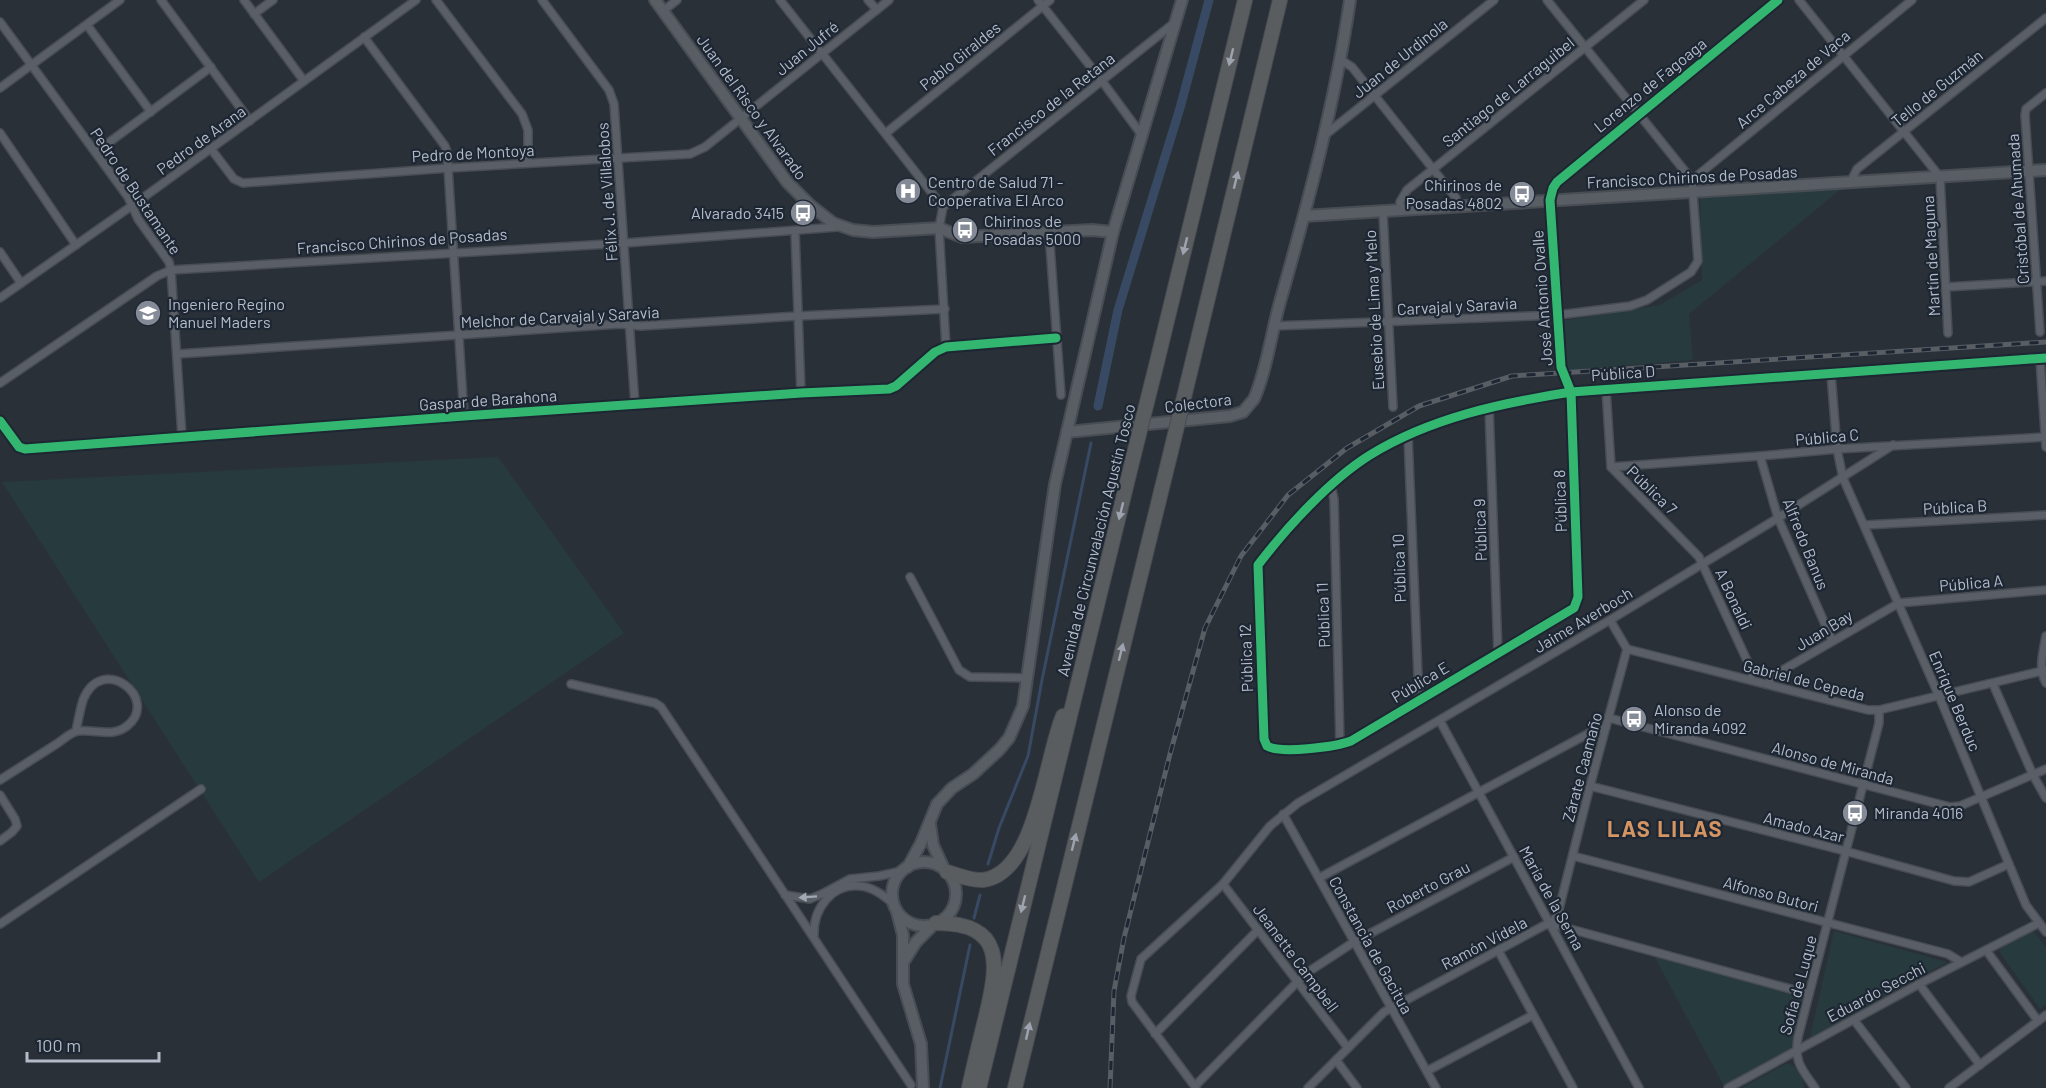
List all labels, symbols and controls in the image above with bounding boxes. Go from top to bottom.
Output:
street label: Juan de Urdinola [1349,14,1451,102]
street label: Juan Jufré [771,16,842,79]
street label: Pablo Giraldes [916,17,1004,94]
street label: Arce Cabeza de Vaca [1732,25,1853,132]
street label: Juan del Risco y Alvarado [693,30,811,183]
street label: Santiago de Larraguibel [1438,33,1577,151]
street label: Lorenzo de Fagoaga [1590,33,1710,136]
street label: Tello de Guzmán [1887,45,1986,130]
street label: Francisco de la Retana [983,48,1118,159]
one-way arrow [1225,48,1235,66]
street label: Pedro de Arana [153,101,249,178]
street label: Félix J. de Villalobos [592,122,621,262]
street label: Pedro de Bustamante [87,124,186,258]
street label: Cristóbal de Ahumada [2003,133,2032,285]
street label: Pedro de Montoya [411,140,535,165]
street label: Francisco Chirinos de Posadas [1586,161,1798,192]
one-way arrow [1232,171,1242,189]
place label: Centro de Salud 71 - Cooperativa El Arco [928,172,1064,209]
place label: Chirinos de Posadas 4802 [1406,175,1502,212]
hospital icon: Centro de Salud 71 - Cooperativa El Arco [893,176,923,206]
bus stop icon: Chirinos de Posadas 4802 [1507,179,1537,209]
street label: Martín de Maguna [1918,195,1943,317]
bus stop icon: Alvarado 3415 [788,198,818,228]
place label: Alvarado 3415 [691,203,784,222]
place label: Chirinos de Posadas 5000 [984,211,1081,248]
bus stop icon: Chirinos de Posadas 5000 [950,215,980,245]
street label: Francisco Chirinos de Posadas [296,224,508,257]
street label: Eusebio de Lima y Melo [1360,229,1387,391]
street label: José Antonio Ovalle [1527,229,1556,367]
one-way arrow [1180,237,1190,256]
street label: Carvajal y Saravia [1396,293,1518,318]
place label: Ingeniero Regino Manuel Maders [168,294,285,331]
school or university icon: Ingeniero Regino Manuel Maders [133,298,163,328]
street label: Melchor de Carvajal y Saravia [460,302,660,331]
street label: Pública D [1590,361,1656,384]
street label: Gaspar de Barahona [418,385,558,414]
street label: Colectora [1163,389,1232,416]
street label: Avenida de Circunvalación Agustín Tosco [1052,402,1139,678]
street label: Pública C [1794,424,1860,449]
street label: Pública 7 [1623,461,1682,518]
street label: Pública 8 [1549,469,1570,533]
street label: Alfredo Banus [1779,495,1833,592]
street label: Pública B [1922,495,1988,518]
street label: Pública 9 [1469,498,1490,562]
one-way arrow [1115,501,1125,520]
street label: Pública 10 [1388,533,1409,603]
street label: A Bonaldi [1712,565,1757,632]
street label: Pública A [1938,570,2004,595]
street label: Pública 11 [1312,582,1333,648]
street label: Jaime Averboch [1530,583,1635,656]
street label: Juan Bay [1792,605,1856,654]
street label: Pública 12 [1235,623,1256,693]
one-way arrow [1117,643,1127,662]
street label: Enrique Berduc [1926,648,1985,754]
street label: Gabriel de Cepeda [1741,655,1867,704]
street label: Pública E [1387,657,1452,706]
place label: Alonso de Miranda 4092 [1654,700,1747,737]
bus stop icon: Alonso de Miranda 4092 [1619,704,1649,734]
street label: Zárate Caamaño [1558,710,1605,824]
street label: Alonso de Miranda [1770,737,1896,788]
bus stop icon: Miranda 4016 [1840,798,1870,828]
place label: Miranda 4016 [1874,803,1963,822]
street label: Amado Azar [1762,807,1847,846]
district label: LAS LILAS [1607,815,1723,841]
one-way arrow [1070,833,1080,851]
street label: María de la Serna [1516,842,1589,953]
street label: Roberto Grau [1383,857,1473,916]
street label: Alfonso Butori [1721,872,1821,915]
street label: Constancia de Gacitua [1326,873,1417,1017]
one-way arrow [798,892,817,902]
one-way arrow [1018,895,1028,913]
street label: Jeanette Campbell [1250,900,1343,1015]
street label: Ramón Videla [1438,912,1530,973]
street label: Sofía de Luque [1775,933,1820,1037]
street label: Eduardo Secchi [1823,958,1928,1025]
one-way arrow [1024,1021,1033,1040]
scale bar [27,1025,159,1063]
text: 100 m [36,1034,81,1056]

